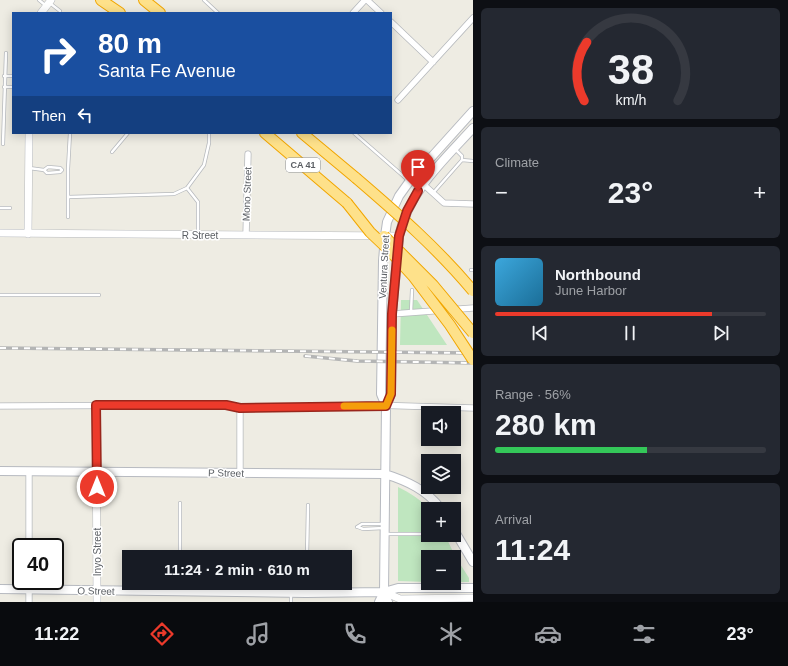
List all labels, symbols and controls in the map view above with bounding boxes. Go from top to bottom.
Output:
icon: right [32,28,84,80]
text: 80 m [98,28,162,59]
text: 38 [607,46,654,93]
text: Santa Fe Avenue [98,61,236,81]
text: km/h [615,92,646,108]
icon: left [74,104,96,126]
text: Then [32,107,66,124]
pin [401,150,435,191]
text: Climate [495,155,539,170]
icon: arrive [407,156,429,178]
road number: CA 41 [286,158,320,172]
street label: Mono Street [241,166,253,221]
text: 23° [608,176,653,209]
text: − [495,180,508,205]
text: + [753,180,766,205]
street label: R Street [182,230,219,241]
street label: Ventura Street [377,235,391,299]
text: Northbound [555,266,641,283]
text: June Harbor [555,283,627,298]
icon: previous [529,322,551,344]
icon: pause [619,322,641,344]
icon: next [710,322,732,344]
text: Range · 56% [495,387,571,402]
map controls [421,406,461,590]
button: sound [421,406,461,446]
text: 280 km [495,408,597,441]
button: layers [421,454,461,494]
position arrow [76,466,118,508]
street label: P Street [208,467,244,479]
button: + [421,502,461,542]
text: Arrival [495,512,532,527]
street label: Inyo Street [92,528,103,576]
text: 11:24 [495,533,570,566]
speed limit sign: 40 [12,538,64,590]
button: − [421,550,461,590]
text: 11:24 · 2 min · 610 m [164,561,310,578]
street label: O Street [77,585,115,597]
icon: directions [148,620,176,648]
icon: music [244,620,272,648]
icon: phone [341,620,369,648]
icon: climate [437,620,465,648]
icon: car [534,620,562,648]
icon: filters [630,620,658,648]
text: 11:22 [34,624,79,644]
text: 23° [726,624,754,644]

